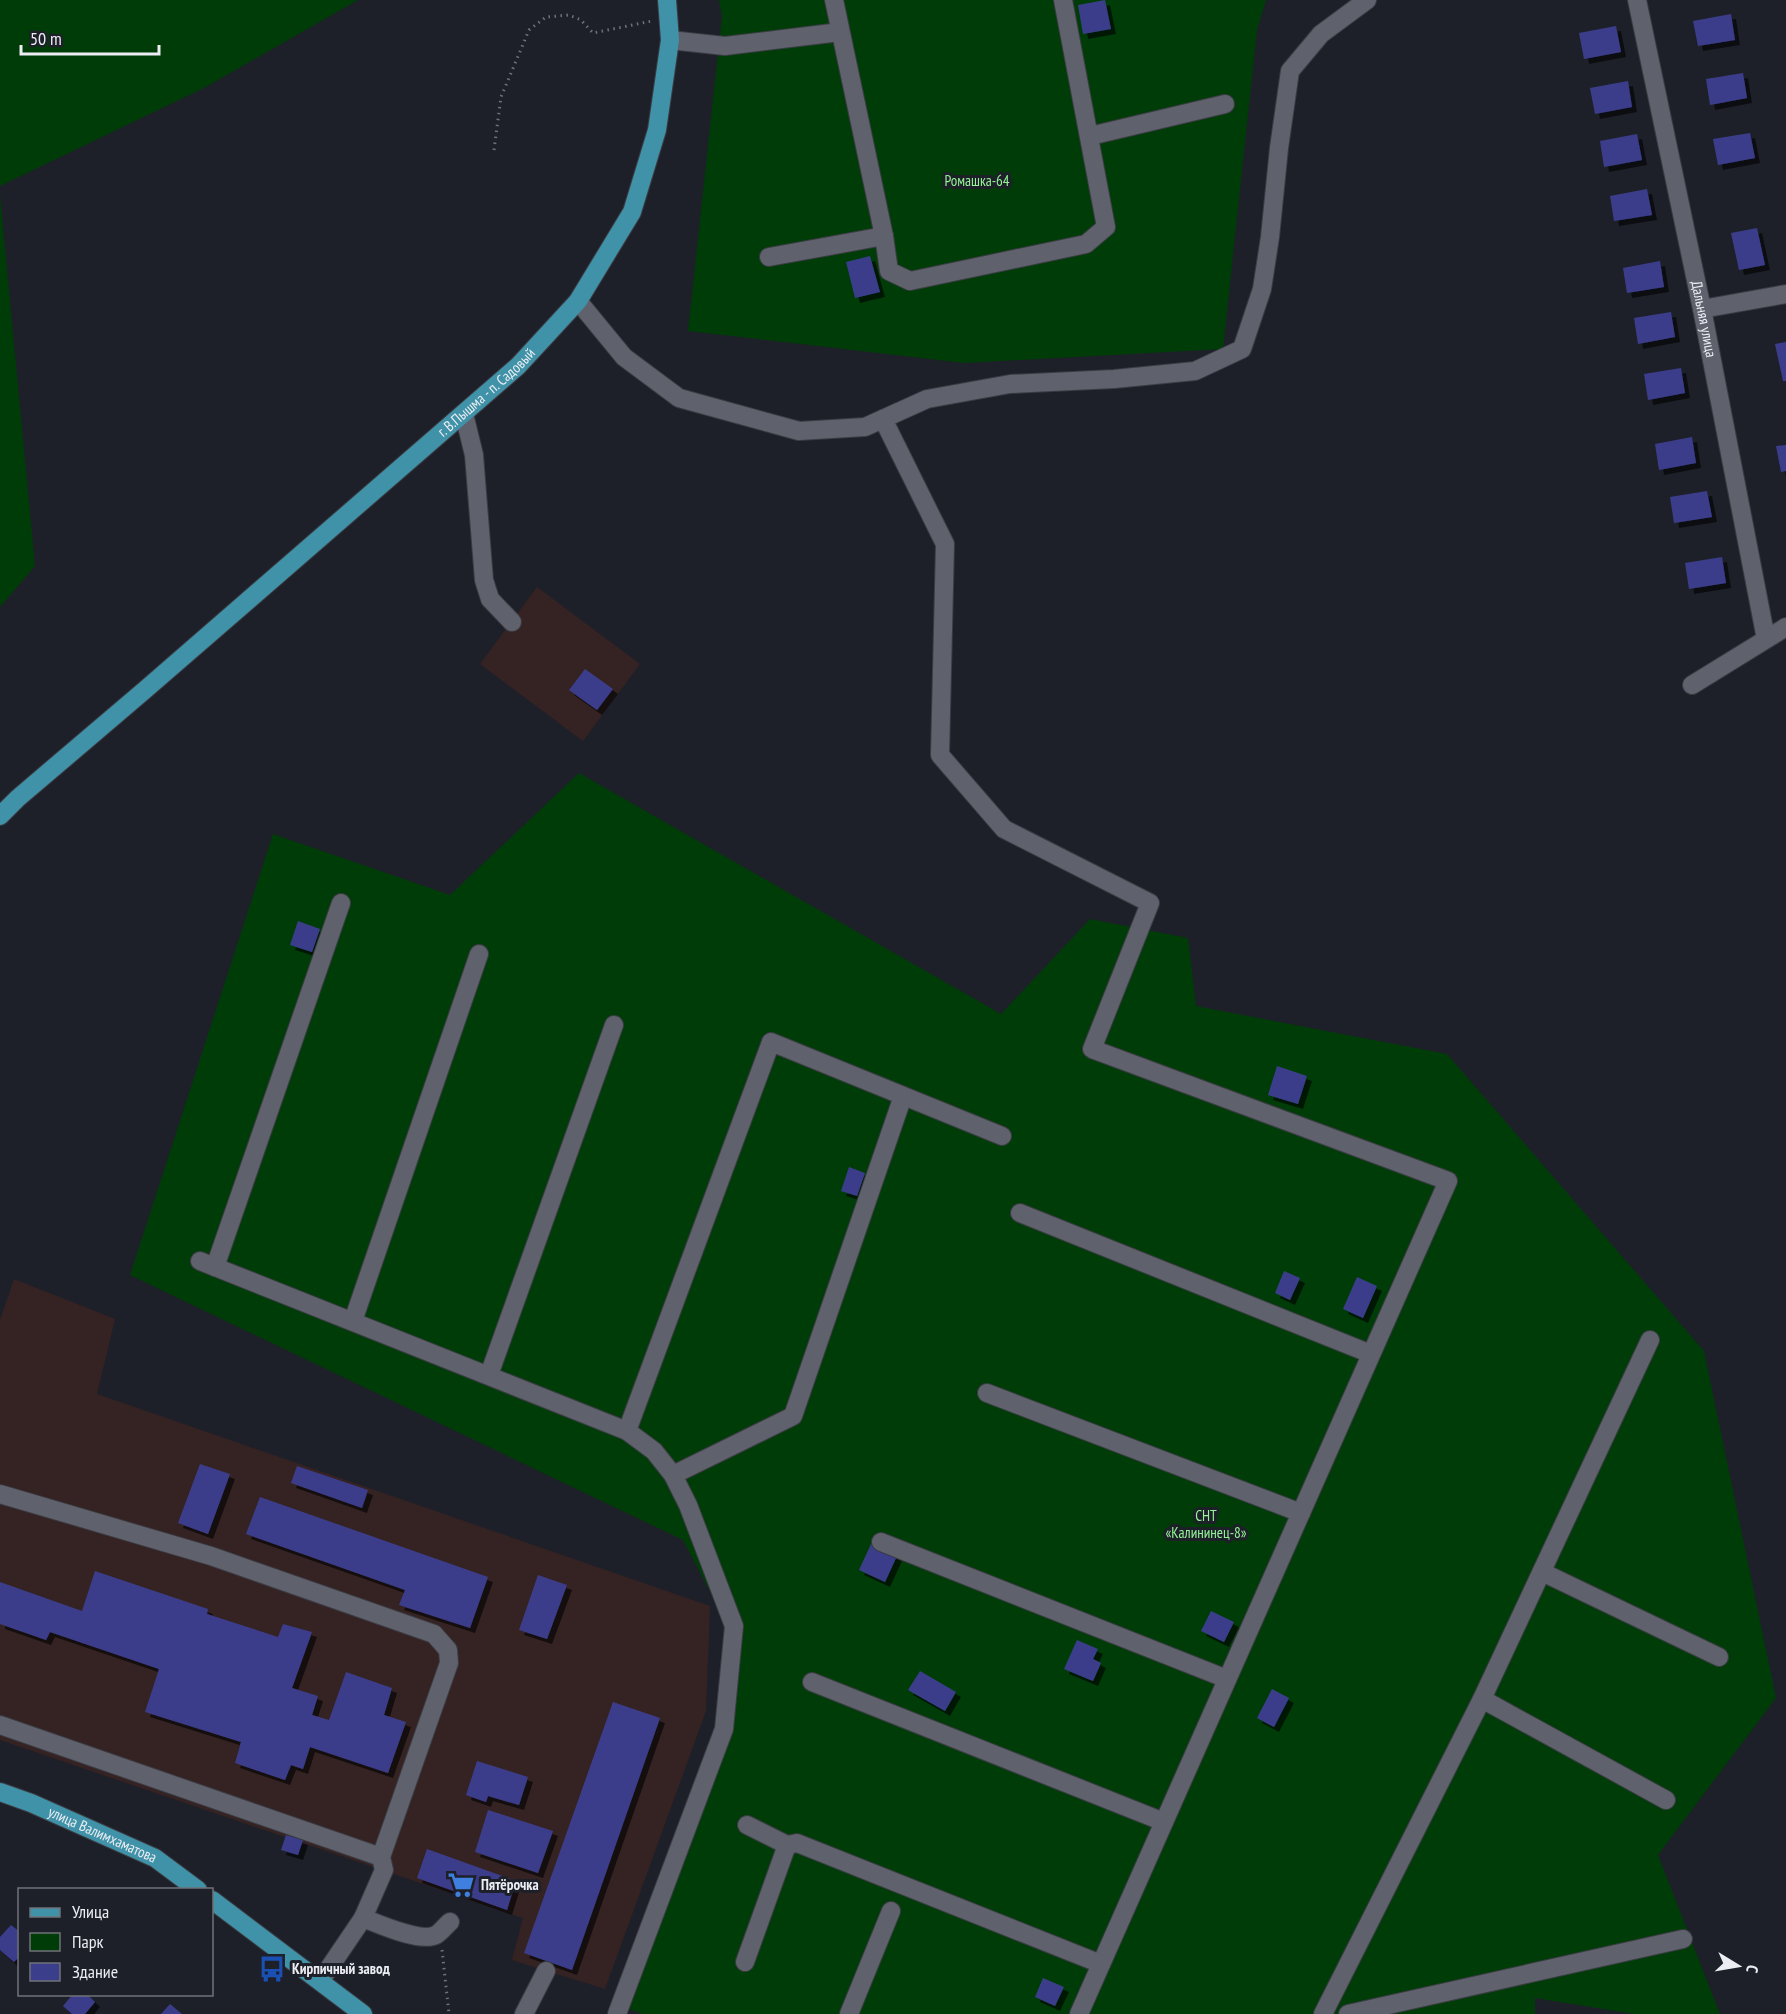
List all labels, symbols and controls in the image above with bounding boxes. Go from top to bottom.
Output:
scale bar [21,18,159,56]
text: 50 m [30,27,62,50]
park label: Ромашка-64 [944,171,1010,190]
street label: Дальняя улица [1687,279,1721,359]
street label: г. В.Пышма - п. Садовый [433,344,539,441]
park label: СНТ «Калининец-8» [1165,1506,1247,1542]
street label: улица Валимхаматова [45,1802,160,1867]
supermarket icon: Пятёрочка [446,1870,476,1900]
place label: Пятёрочка [481,1875,539,1894]
legend [18,1888,213,1996]
text: Улица [72,1900,109,1923]
text: Парк [72,1930,103,1953]
north arrow [1708,1936,1768,1996]
bus stop icon: Кирпичный завод [257,1954,287,1984]
place label: Кирпичный завод [292,1959,390,1978]
text: Здание [72,1960,118,1983]
text: С [1742,1963,1763,1975]

